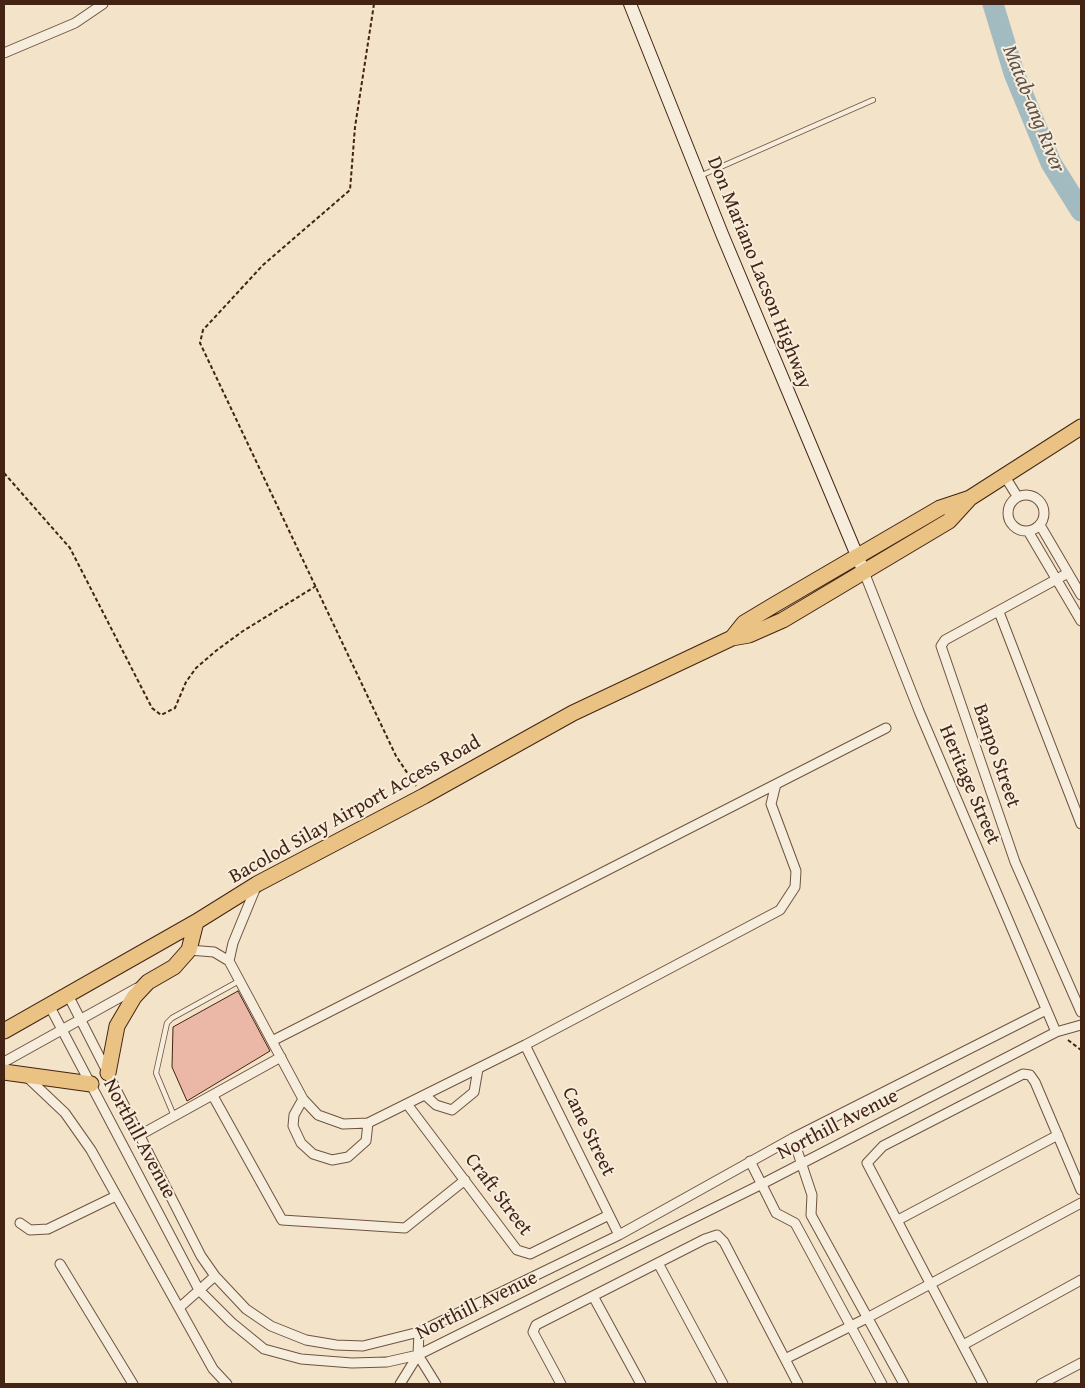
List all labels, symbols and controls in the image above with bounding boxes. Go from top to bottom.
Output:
water label: Matab-ang River [996,42,1070,176]
street label: Don Mariano Lacson Highway [701,153,817,393]
street label: Banpo Street [967,701,1025,811]
street label: Heritage Street [933,722,1005,848]
street label: Bacolod Silay Airport Access Road [225,731,485,889]
street label: Northill Avenue [97,1075,181,1203]
street label: Cane Street [556,1084,620,1180]
street label: Northill Avenue [774,1084,902,1166]
street label: Craft Street [459,1149,537,1241]
street label: Northill Avenue [412,1266,542,1346]

